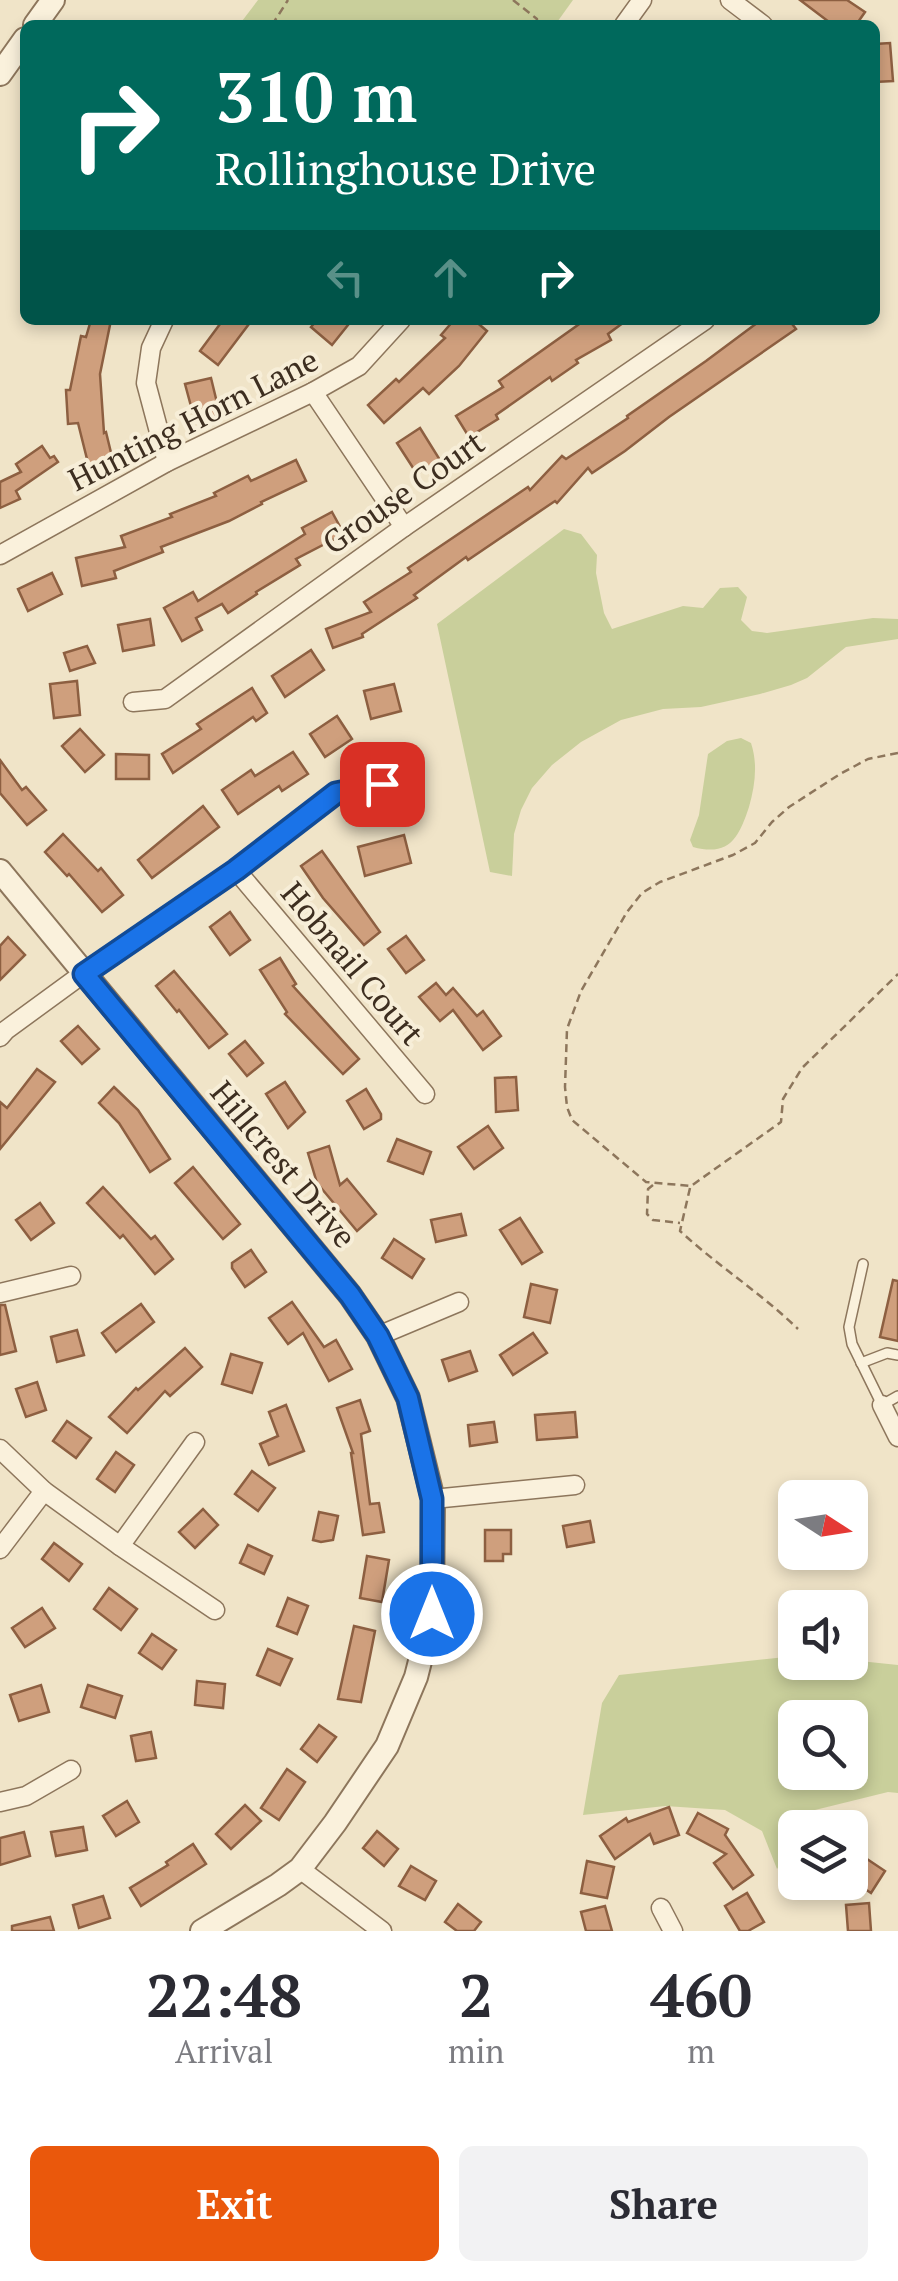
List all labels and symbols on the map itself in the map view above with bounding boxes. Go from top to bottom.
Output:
street label: Hunting Horn Lane [61,338,325,500]
street label: Grouse Court [314,421,492,563]
pin [340,742,425,827]
street label: Hobnail Court [272,873,434,1053]
street label: Hillcrest Drive [202,1072,366,1256]
north arrow [778,1480,868,1570]
position arrow [380,1562,484,1666]

